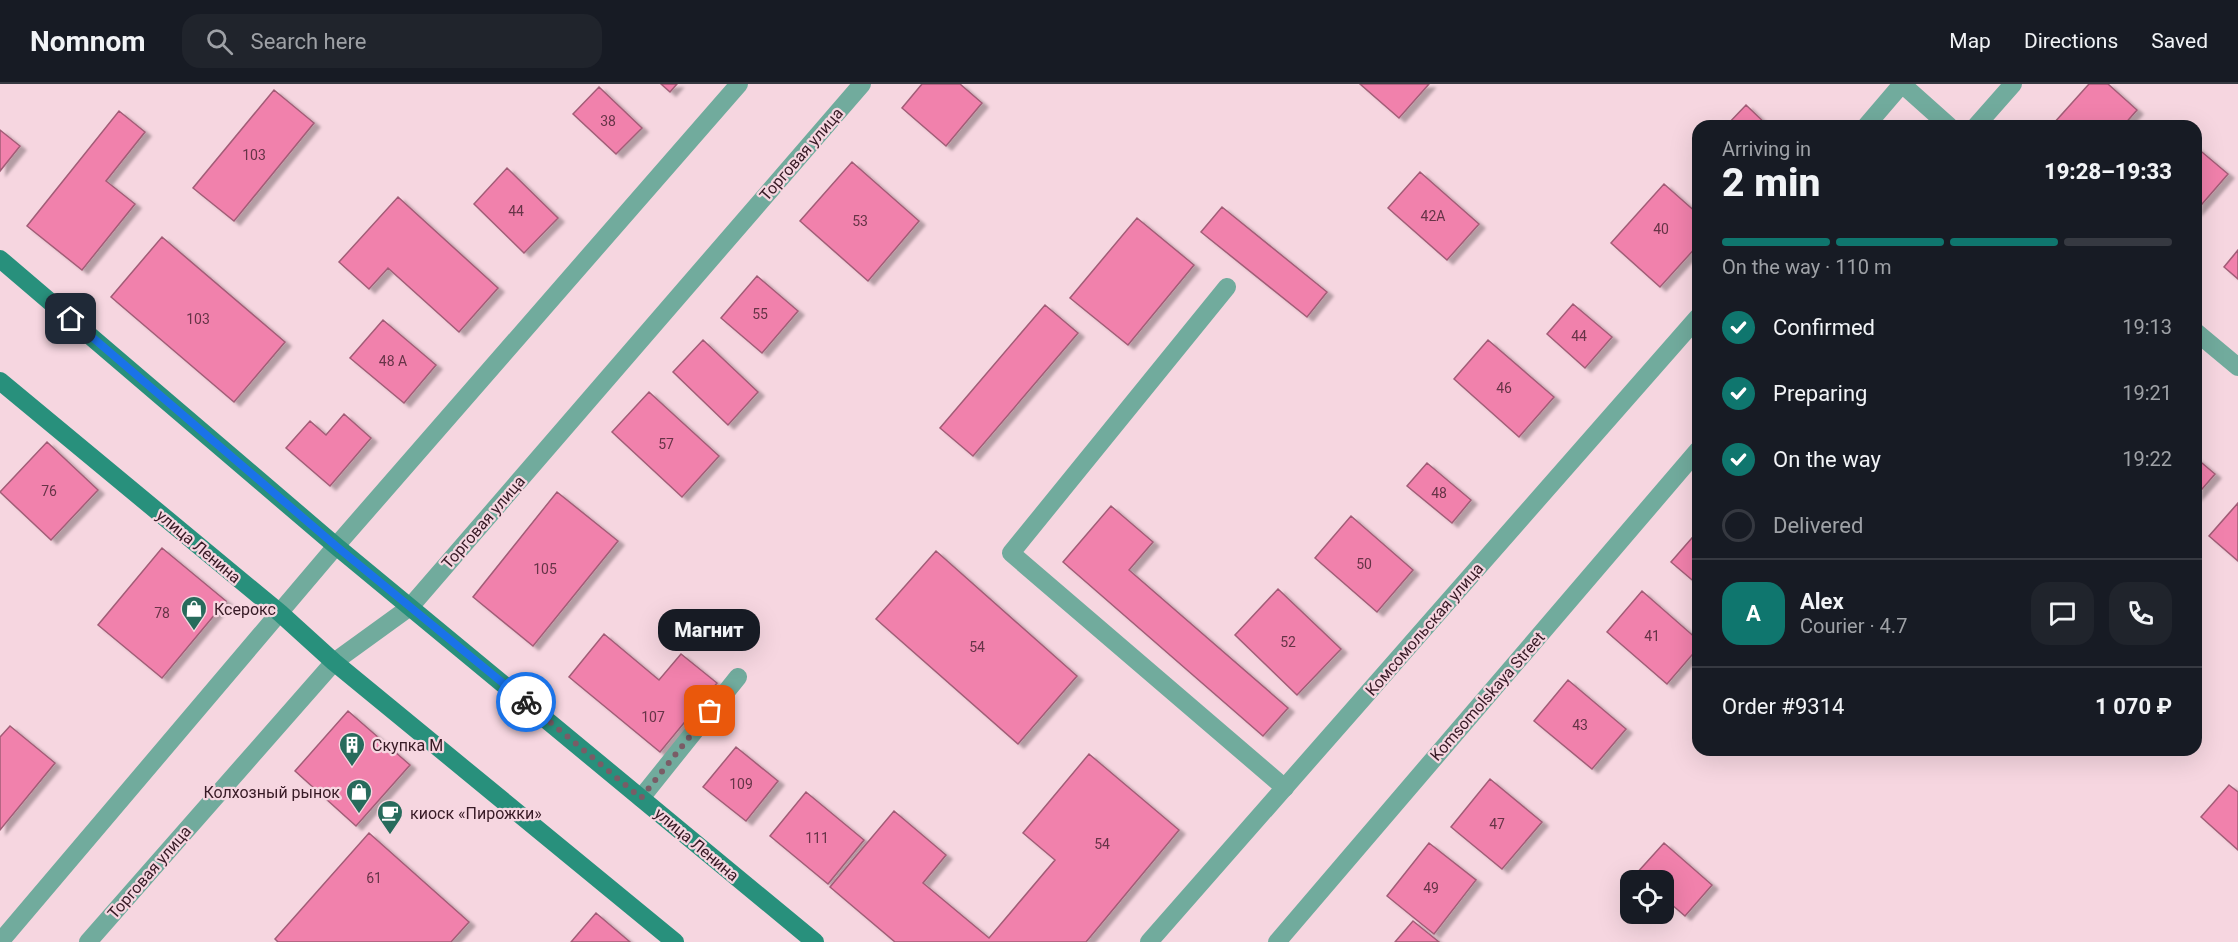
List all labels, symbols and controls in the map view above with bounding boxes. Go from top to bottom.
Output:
search box [182,14,602,68]
text: Nomnom [30,25,146,58]
icon: search [203,25,236,58]
text: Search here [251,29,366,54]
text: Map [1949,29,1991,53]
text: Directions [2024,29,2118,53]
text: Saved [2151,29,2208,53]
street label: Торговая улица [756,104,847,205]
house number: 38 [600,113,616,129]
text: Arriving in [1722,137,1811,161]
house number: 103 [242,147,266,163]
text: 19:28–19:33 [2044,159,2172,184]
text: 2 min [1722,160,1820,206]
house number: 44 [508,203,524,219]
house number: 42А [1421,208,1445,224]
house number: 53 [852,213,868,229]
house number: 40 [1653,221,1669,237]
text: On the way · 110 m [1722,255,1891,279]
pin [45,293,96,344]
icon: home [54,302,87,335]
house number: 55 [752,306,768,322]
house number: 103 [186,311,210,327]
icon: check [1722,311,1755,344]
text: Confirmed [1773,315,1875,340]
text: 19:13 [2122,315,2172,339]
house number: 44 [1571,328,1587,344]
house number: 48 А [379,353,407,369]
icon: check [1722,377,1755,410]
house number: 46 [1496,380,1512,396]
text: Preparing [1773,381,1867,406]
text: 19:21 [2122,381,2172,405]
house number: 57 [658,436,674,452]
icon: check [1722,443,1755,476]
text: On the way [1773,447,1881,472]
text: 19:22 [2122,447,2172,471]
street label: Торговая улица [438,472,529,573]
house number: 76 [41,483,57,499]
house number: 48 [1431,485,1447,501]
street label: улица Ленина [153,506,245,587]
text: Delivered [1773,513,1863,538]
house number: 50 [1356,556,1372,572]
street label: Комсомольская улица [1362,559,1487,700]
house number: 105 [533,561,557,577]
button: chat [2031,582,2094,645]
button: phone [2109,582,2172,645]
text: Alex [1800,589,1844,614]
shop icon: Ксерокс [179,594,209,632]
place label: Ксерокс [214,600,276,619]
text: A [1746,601,1761,626]
house number: 78 [154,605,170,621]
callout: Магнит [659,609,761,651]
text: Courier · 4.7 [1800,614,1907,638]
text: Магнит [674,618,744,642]
street label: Komsomolskaya Street [1426,628,1549,765]
house number: 41 [1644,628,1660,644]
house number: 52 [1280,634,1296,650]
house number: 54 [969,639,985,655]
courier [496,672,556,732]
pin [684,685,735,736]
icon: bike [510,686,543,719]
icon: bag [693,694,726,727]
text: Order #9314 [1722,694,1844,719]
text: 1 070 ₽ [2095,694,2172,719]
house number: 107 [641,709,665,725]
house number: 43 [1572,717,1588,733]
building icon: Скупка М [337,730,367,768]
place label: Скупка М [372,736,443,755]
house number: 109 [729,776,753,792]
shop icon: Колхозный рынок [344,777,374,815]
place label: Колхозный рынок [203,783,340,802]
cafe icon: киоск «Пирожки» [375,798,405,836]
place label: киоск «Пирожки» [410,804,542,823]
street label: улица Ленина [651,804,743,885]
house number: 47 [1489,816,1505,832]
street label: Торговая улица [104,822,195,923]
house number: 111 [805,830,829,846]
house number: 54 [1094,836,1110,852]
house number: 61 [366,870,382,886]
map controls [1620,870,1674,924]
button: locate [1620,870,1674,924]
house number: 49 [1423,880,1439,896]

